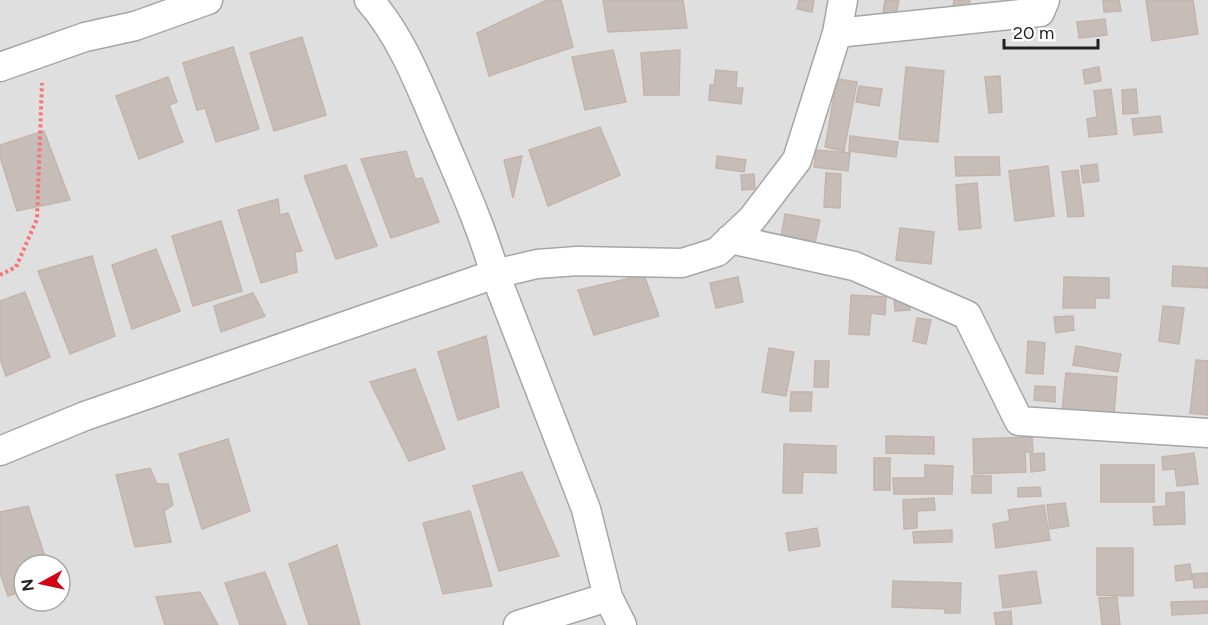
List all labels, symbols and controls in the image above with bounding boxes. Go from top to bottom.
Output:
scale bar [1004,12,1098,50]
text: 20 m [1013,22,1054,44]
north arrow [12,553,72,613]
text: N [17,578,38,592]

